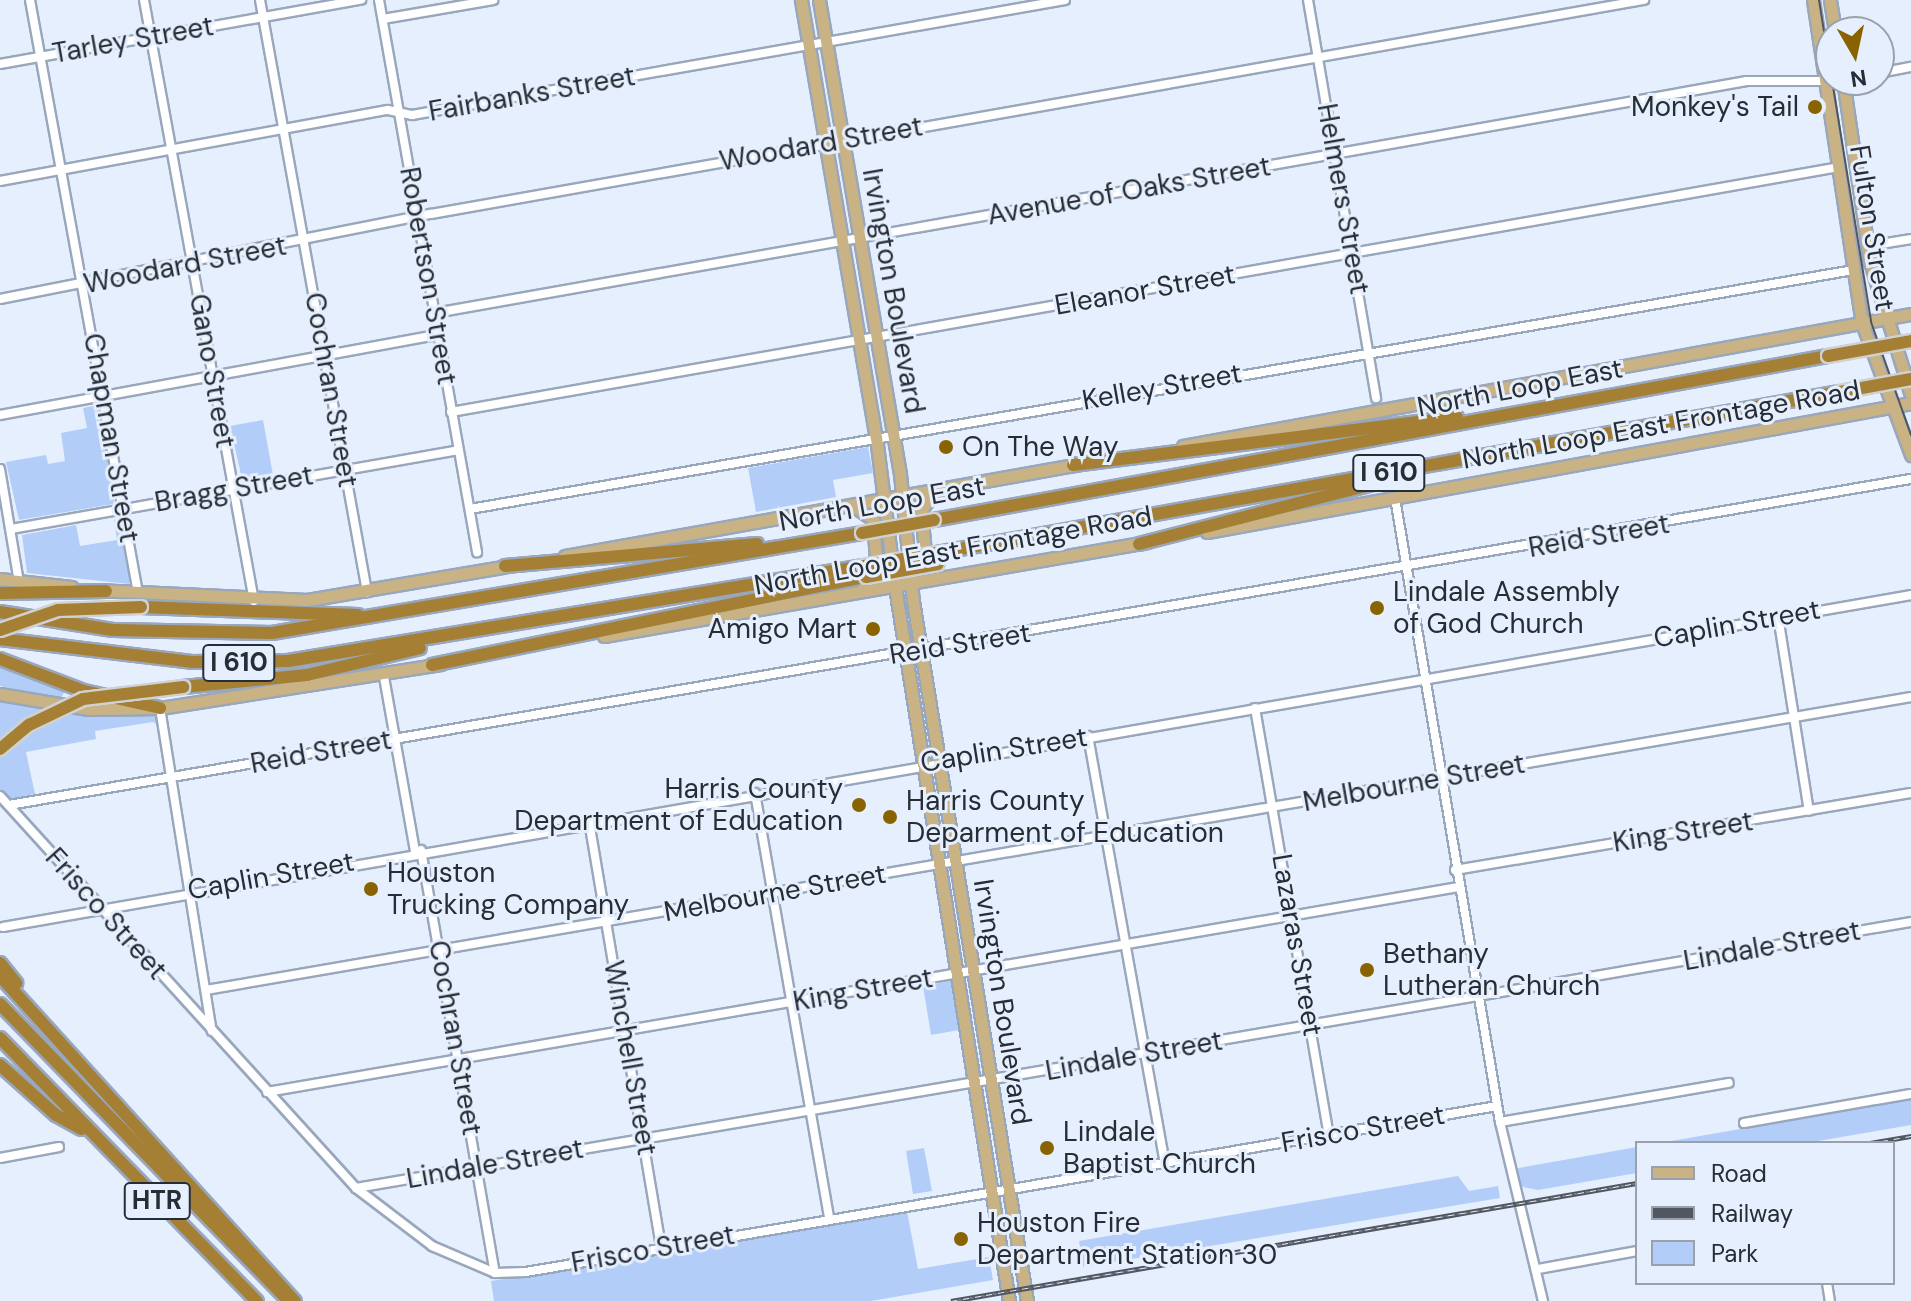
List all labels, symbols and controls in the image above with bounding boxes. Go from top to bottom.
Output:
street label: Tarley Street [50,9,216,71]
north arrow [1815,16,1895,96]
street label: Fairbanks Street [426,59,638,129]
text: N [1848,63,1869,94]
place label: Monkey's Tail [1631,90,1799,124]
marker: Monkey's Tail [1806,98,1824,116]
street label: Helmers Street [1310,101,1376,297]
street label: Woodard Street [717,110,925,178]
street label: Fulton Street [1842,143,1902,313]
street label: Avenue of Oaks Street [985,150,1273,232]
street label: Robertson Street [392,164,464,388]
street label: Irvington Boulevard [855,166,931,416]
street label: Woodard Street [81,229,289,301]
street label: Eleanor Street [1052,258,1238,322]
street label: Cochran Street [297,290,365,490]
street label: Gano Street [182,291,242,451]
street label: Chapman Street [76,331,146,545]
street label: North Loop East [1414,352,1626,424]
street label: Kelley Street [1080,356,1244,418]
street label: North Loop East Frontage Road [1459,373,1863,477]
place label: On The Way [962,430,1118,464]
marker: On The Way [937,438,955,456]
road number: I 610 [1351,451,1427,495]
street label: Bragg Street [152,459,316,519]
street label: North Loop East [776,469,988,539]
street label: North Loop East Frontage Road [751,499,1155,603]
street label: Reid Street [1526,507,1672,565]
place label: Lindale Assembly of God Church [1393,575,1620,641]
street label: Caplin Street [1651,593,1823,655]
marker: Lindale Assembly of God Church [1368,599,1386,617]
place label: Amigo Mart [708,612,857,646]
street label: Reid Street [887,616,1033,672]
marker: Amigo Mart [864,620,882,638]
road number: I 610 [201,641,277,685]
street label: Caplin Street [918,720,1090,780]
street label: Reid Street [248,723,394,781]
street label: Melbourne Street [1300,747,1528,819]
place label: Harris County Department of Education [514,772,843,838]
place label: Harris County Deparment of Education [906,784,1224,850]
marker: Harris County Department of Education [850,796,868,814]
street label: King Street [1610,804,1756,860]
marker: Harris County Deparment of Education [881,808,899,826]
street label: Frisco Street [38,841,174,987]
street label: Caplin Street [185,845,357,907]
street label: Lazaras Street [1264,851,1330,1039]
place label: Houston Trucking Company [387,856,629,922]
street label: Melbourne Street [661,857,889,929]
street label: Irvington Boulevard [966,877,1038,1127]
marker: Houston Trucking Company [362,880,380,898]
street label: Lindale Street [1681,914,1863,978]
place label: Bethany Lutheran Church [1383,937,1600,1003]
street label: Cochran Street [421,938,489,1138]
street label: Winchell Street [596,958,664,1158]
street label: King Street [790,961,936,1019]
marker: Bethany Lutheran Church [1358,961,1376,979]
street label: Lindale Street [1043,1024,1225,1088]
street label: Frisco Street [1279,1098,1447,1160]
place label: Lindale Baptist Church [1063,1115,1256,1181]
street label: Lindale Street [404,1132,586,1196]
marker: Lindale Baptist Church [1038,1139,1056,1157]
legend [1635,1141,1895,1285]
text: Road [1711,1158,1767,1189]
road number: HTR [123,1179,191,1223]
text: Railway [1711,1198,1793,1229]
place label: Houston Fire Department Station 30 [977,1206,1277,1272]
street label: Frisco Street [569,1218,737,1280]
marker: Houston Fire Department Station 30 [952,1230,970,1248]
text: Park [1711,1238,1758,1269]

